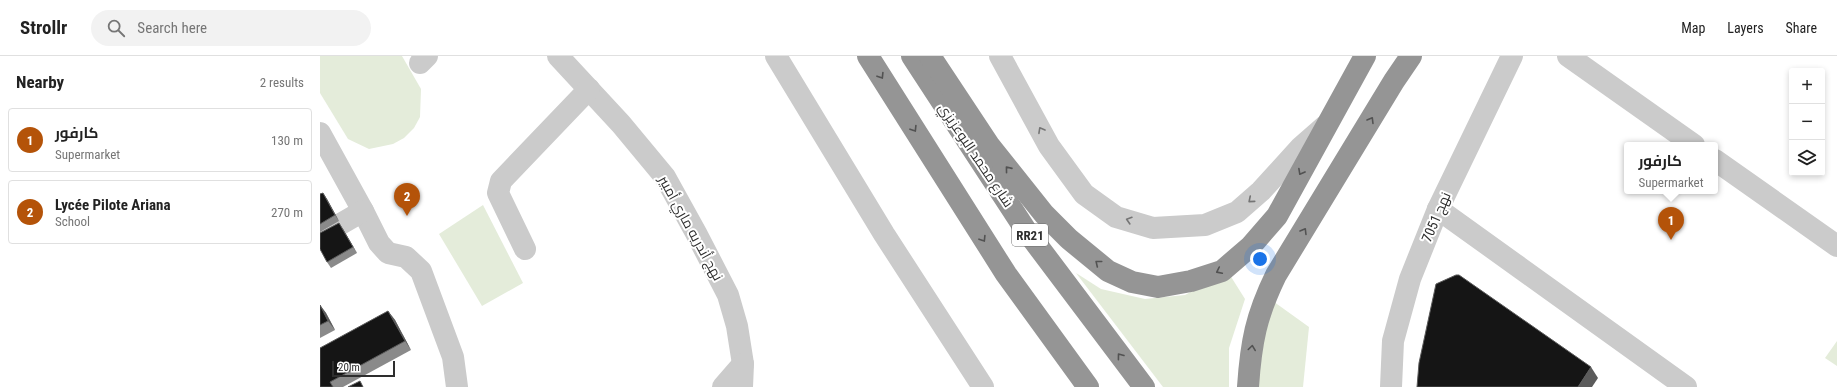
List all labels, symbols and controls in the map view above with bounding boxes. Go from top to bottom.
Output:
search box [91,10,371,46]
text: Strollr [20,16,67,39]
icon: search [105,17,127,39]
text: Search here [137,19,207,37]
text: Map [1681,20,1705,36]
text: Layers [1727,20,1764,36]
text: Share [1786,20,1817,36]
map controls [1789,68,1825,176]
button: + [1789,68,1825,104]
text: Nearby [16,72,64,92]
one-way arrow [876,72,883,79]
text: 2 results [260,75,304,90]
street label: شارع محمد البوعزيزي [932,100,1017,212]
button: − [1789,104,1825,140]
one-way arrow [1367,117,1374,124]
text: كارفور [55,124,98,142]
one-way arrow [909,125,917,132]
one-way arrow [1038,127,1045,134]
text: 1 [27,133,33,148]
text: 130 m [271,133,303,148]
button: layers [1789,140,1825,176]
popup [1624,142,1718,194]
text: Supermarket [55,147,120,162]
text: كارفور [1638,152,1682,170]
one-way arrow [1006,166,1013,173]
one-way arrow [1298,168,1306,175]
street label: نهج أندريه ماري أمبير [652,171,727,285]
text: Supermarket [1638,175,1704,190]
pin: 2 [394,183,420,216]
street label: نهج 7051 [1418,190,1455,245]
text: Lycée Pilote Ariana [55,196,171,214]
one-way arrow [1248,196,1255,203]
text: 2 [27,205,33,220]
text: 270 m [271,205,303,220]
pin: 1 [1658,207,1684,240]
text: School [55,214,90,229]
one-way arrow [1125,217,1132,225]
road number: RR21 [1012,224,1048,246]
one-way arrow [1300,228,1307,235]
one-way arrow [979,235,986,242]
your location [1250,249,1270,269]
one-way arrow [1095,260,1102,267]
one-way arrow [1216,266,1224,274]
one-way arrow [1247,345,1256,351]
one-way arrow [1118,353,1125,360]
scale bar [332,359,395,378]
text: 20 m [338,361,360,374]

